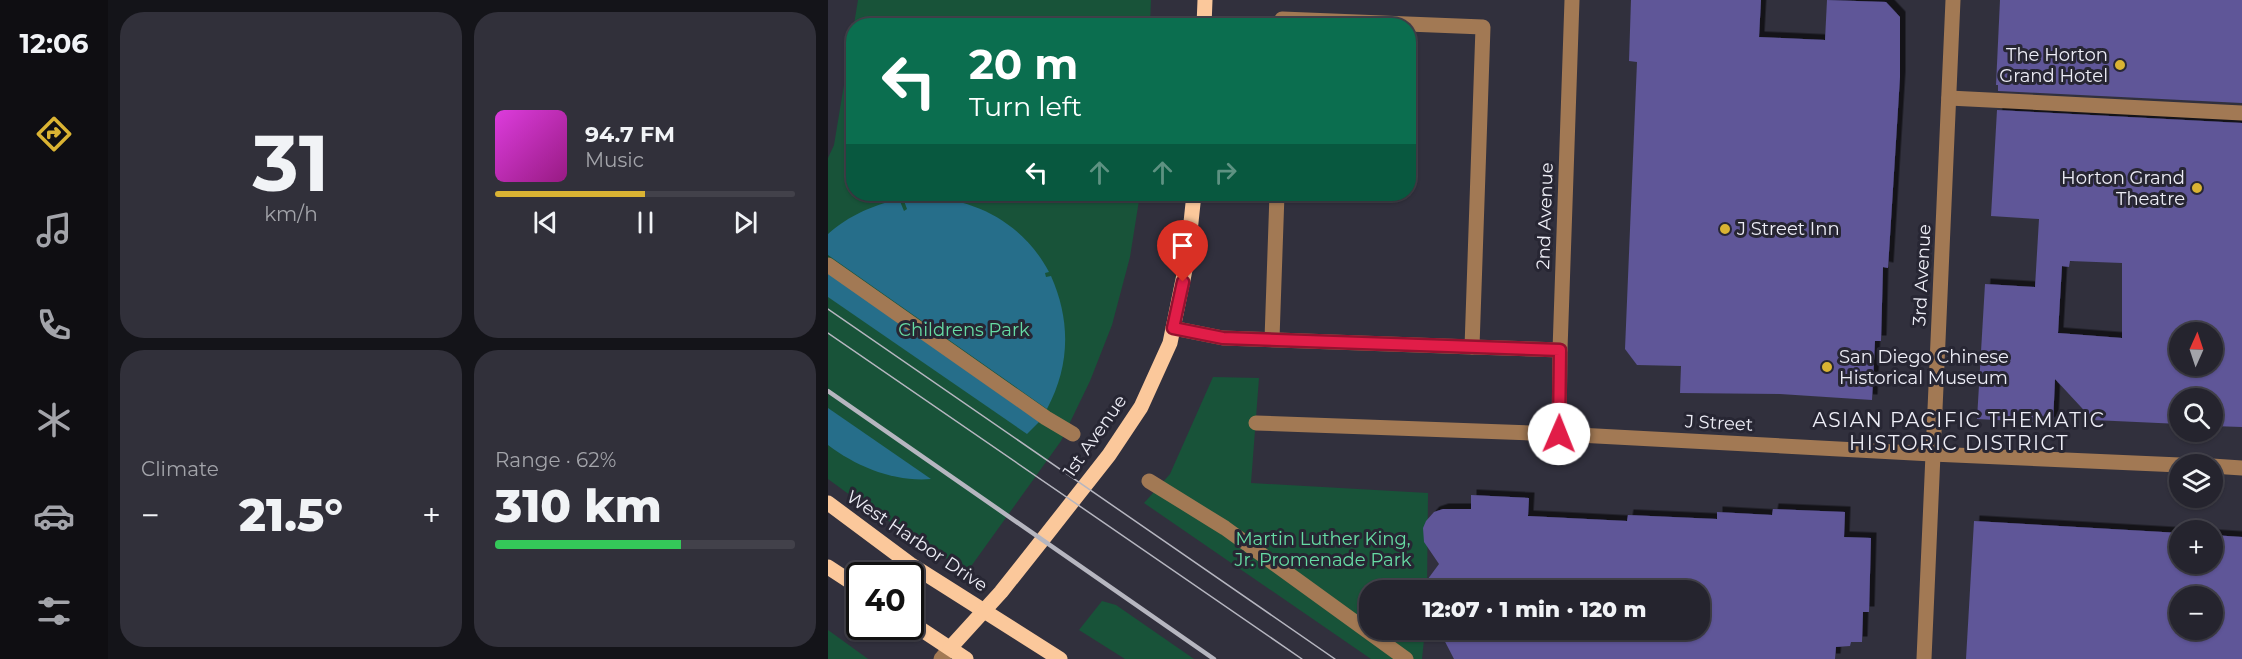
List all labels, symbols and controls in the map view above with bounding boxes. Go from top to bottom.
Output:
text: 12:06 [19,27,89,60]
text: 20 m [969,38,1078,90]
icon: left [870,42,948,120]
place label: The Horton Grand Hotel [1999,44,2108,87]
marker: The Horton Grand Hotel [2113,58,2127,72]
text: Turn left [969,90,1082,123]
icon: directions [33,113,75,155]
text: 31 [253,115,329,211]
text: 94.7 FM [585,121,675,148]
text: Music [585,148,644,172]
icon: left [1020,156,1053,189]
icon: ahead [1083,156,1116,189]
icon: ahead [1146,156,1179,189]
icon: right [1209,156,1242,189]
street label: 2nd Avenue [1532,162,1558,270]
place label: Horton Grand Theatre [2061,167,2185,210]
marker: Horton Grand Theatre [2190,181,2204,195]
text: km/h [264,202,318,226]
icon: previous [529,206,562,239]
icon: pause [629,206,662,239]
icon: next [729,206,762,239]
icon: music [33,209,75,251]
place label: J Street Inn [1736,218,1840,240]
pin [1157,220,1208,282]
marker: J Street Inn [1718,222,1732,236]
street label: 3rd Avenue [1908,223,1936,327]
icon: arrive [1166,229,1199,262]
icon: phone [33,304,75,346]
park label: Childrens Park [898,319,1030,341]
north arrow [2169,322,2223,376]
map controls [2169,322,2223,640]
place label: San Diego Chinese Historical Museum [1839,346,2009,389]
marker: San Diego Chinese Historical Museum [1820,360,1834,374]
button: search [2169,388,2223,442]
street label: 1st Avenue [1059,391,1131,481]
icon: climate [33,399,75,441]
position arrow [1527,402,1591,466]
district label: ASIAN PACIFIC THEMATIC HISTORIC DISTRICT [1812,408,2106,455]
street label: J Street [1683,410,1754,436]
text: Range · 62% [495,448,616,472]
button: layers [2169,454,2223,508]
text: Climate [141,457,219,481]
text: 310 km [495,478,662,533]
street label: West Harbor Drive [842,486,992,596]
text: 21.5° [239,487,343,542]
icon: car [33,495,75,537]
text: − [141,495,160,535]
text: + [422,495,441,535]
button: + [2169,520,2223,574]
park label: Martin Luther King, Jr. Promenade Park [1233,528,1412,571]
speed limit sign: 40 [846,562,924,640]
button: − [2169,586,2223,640]
icon: filters [33,590,75,632]
text: 12:07 · 1 min · 120 m [1422,596,1647,623]

